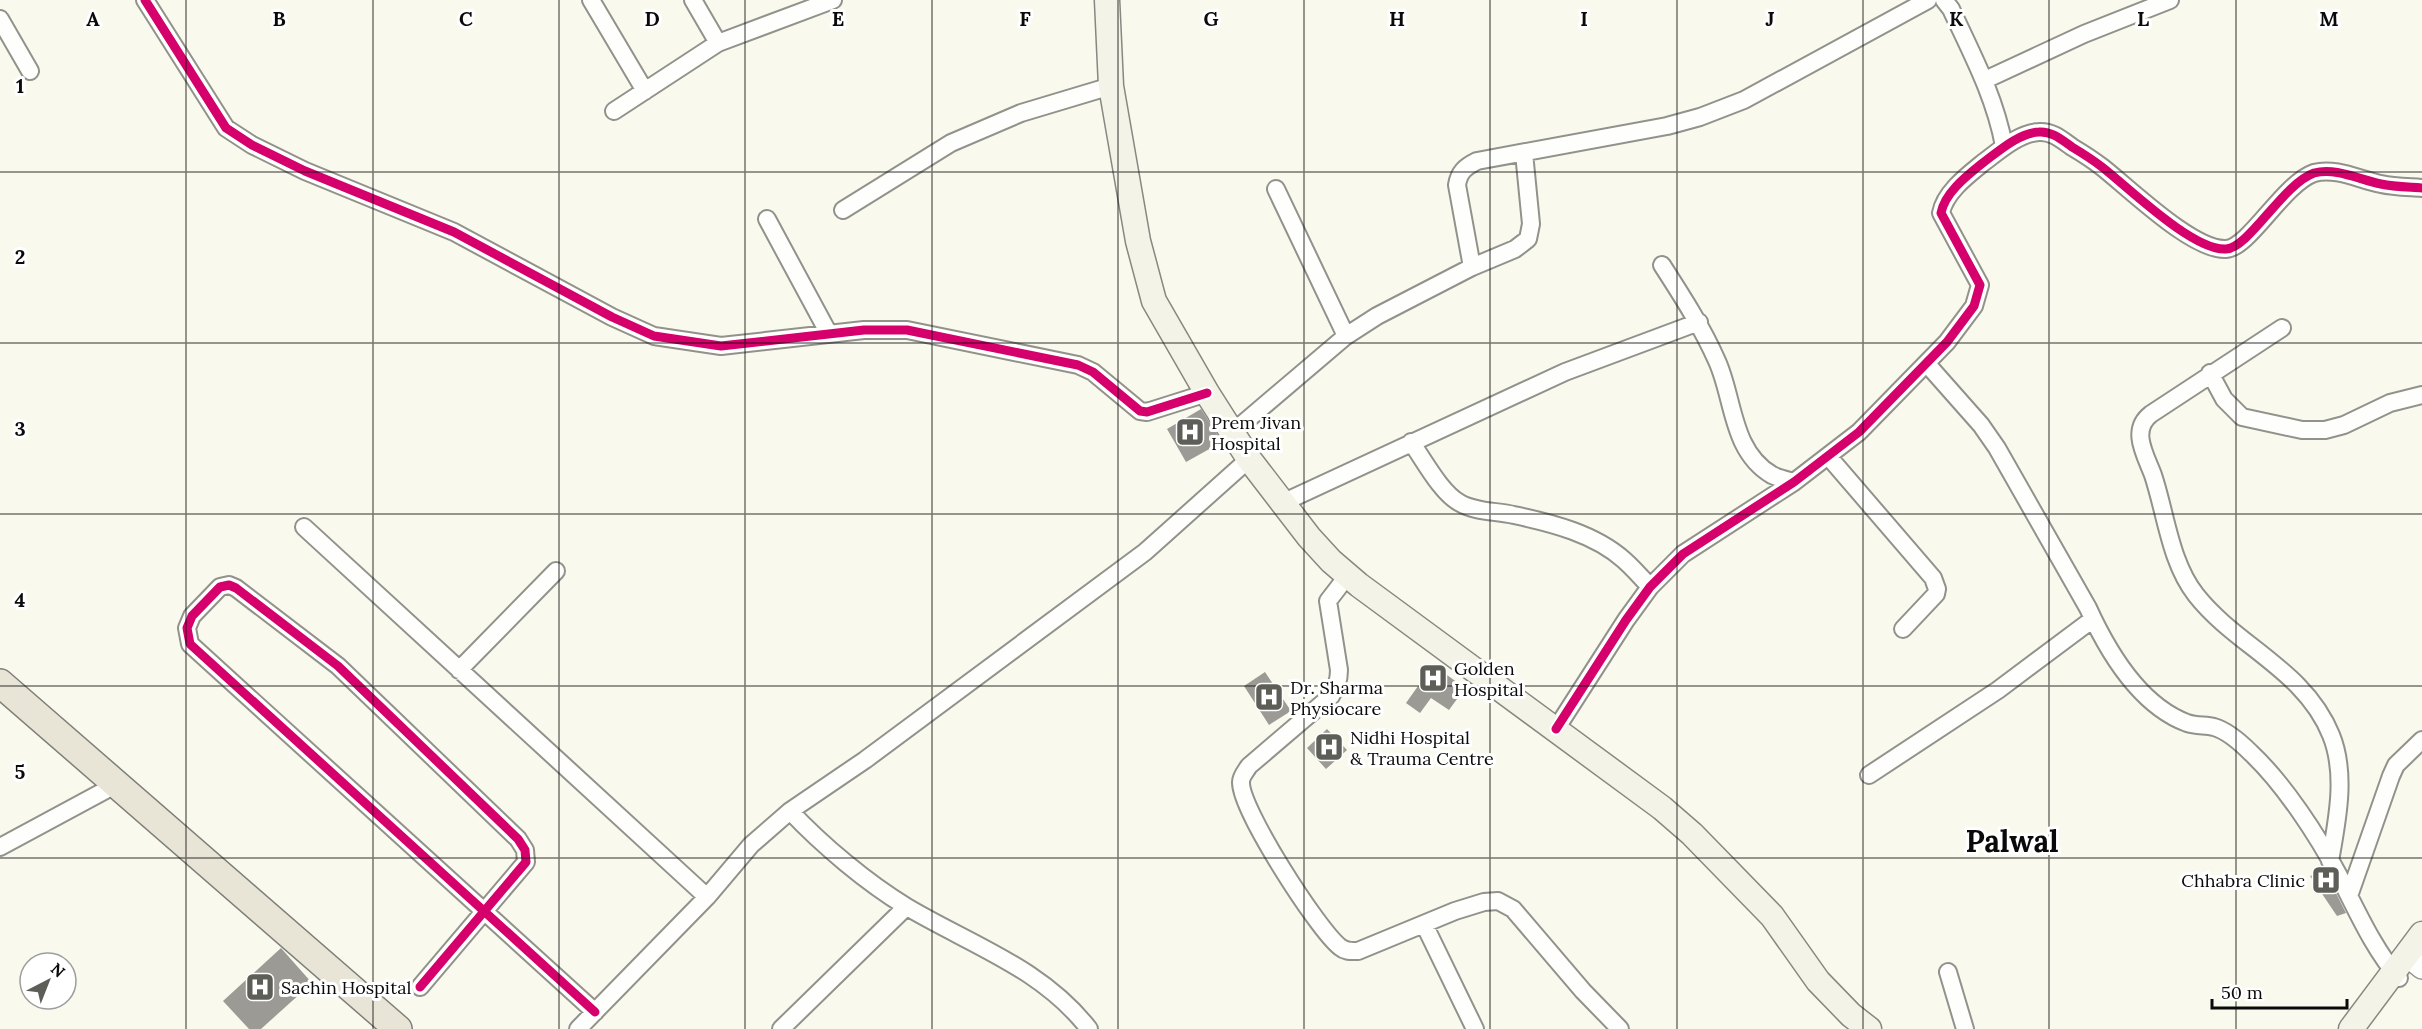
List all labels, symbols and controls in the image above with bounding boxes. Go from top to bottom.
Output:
text: A [86,6,100,31]
text: B [272,6,286,31]
text: C [459,6,473,31]
text: D [644,6,660,31]
text: E [832,6,844,31]
text: F [1019,6,1031,31]
text: G [1203,6,1219,31]
text: H [1389,6,1405,31]
text: I [1580,6,1588,31]
text: J [1765,6,1775,31]
text: K [1949,6,1964,31]
text: L [2137,6,2149,31]
text: M [2319,6,2339,31]
text: 1 [16,73,24,98]
text: 2 [15,244,25,269]
place label: Prem Jivan Hospital [1211,411,1301,455]
text: 3 [14,416,26,441]
hospital icon: Prem Jivan Hospital [1174,416,1206,448]
text: 4 [15,587,26,612]
place label: Golden Hospital [1454,657,1524,701]
hospital icon: Golden Hospital [1417,662,1449,694]
place label: Dr. Sharma Physiocare [1290,676,1383,720]
hospital icon: Dr. Sharma Physiocare [1253,681,1285,713]
place label: Nidhi Hospital & Trauma Centre [1350,726,1494,770]
hospital icon: Nidhi Hospital & Trauma Centre [1313,731,1345,763]
text: 5 [15,759,26,784]
district label: Palwal [1966,822,2059,860]
hospital icon: Chhabra Clinic [2310,864,2342,896]
place label: Chhabra Clinic [2181,869,2305,892]
north arrow [18,951,78,1011]
text: N [47,958,69,981]
hospital icon: Sachin Hospital [244,971,276,1003]
scale bar [2212,972,2347,1010]
place label: Sachin Hospital [281,976,411,999]
text: 50 m [2221,981,2263,1004]

